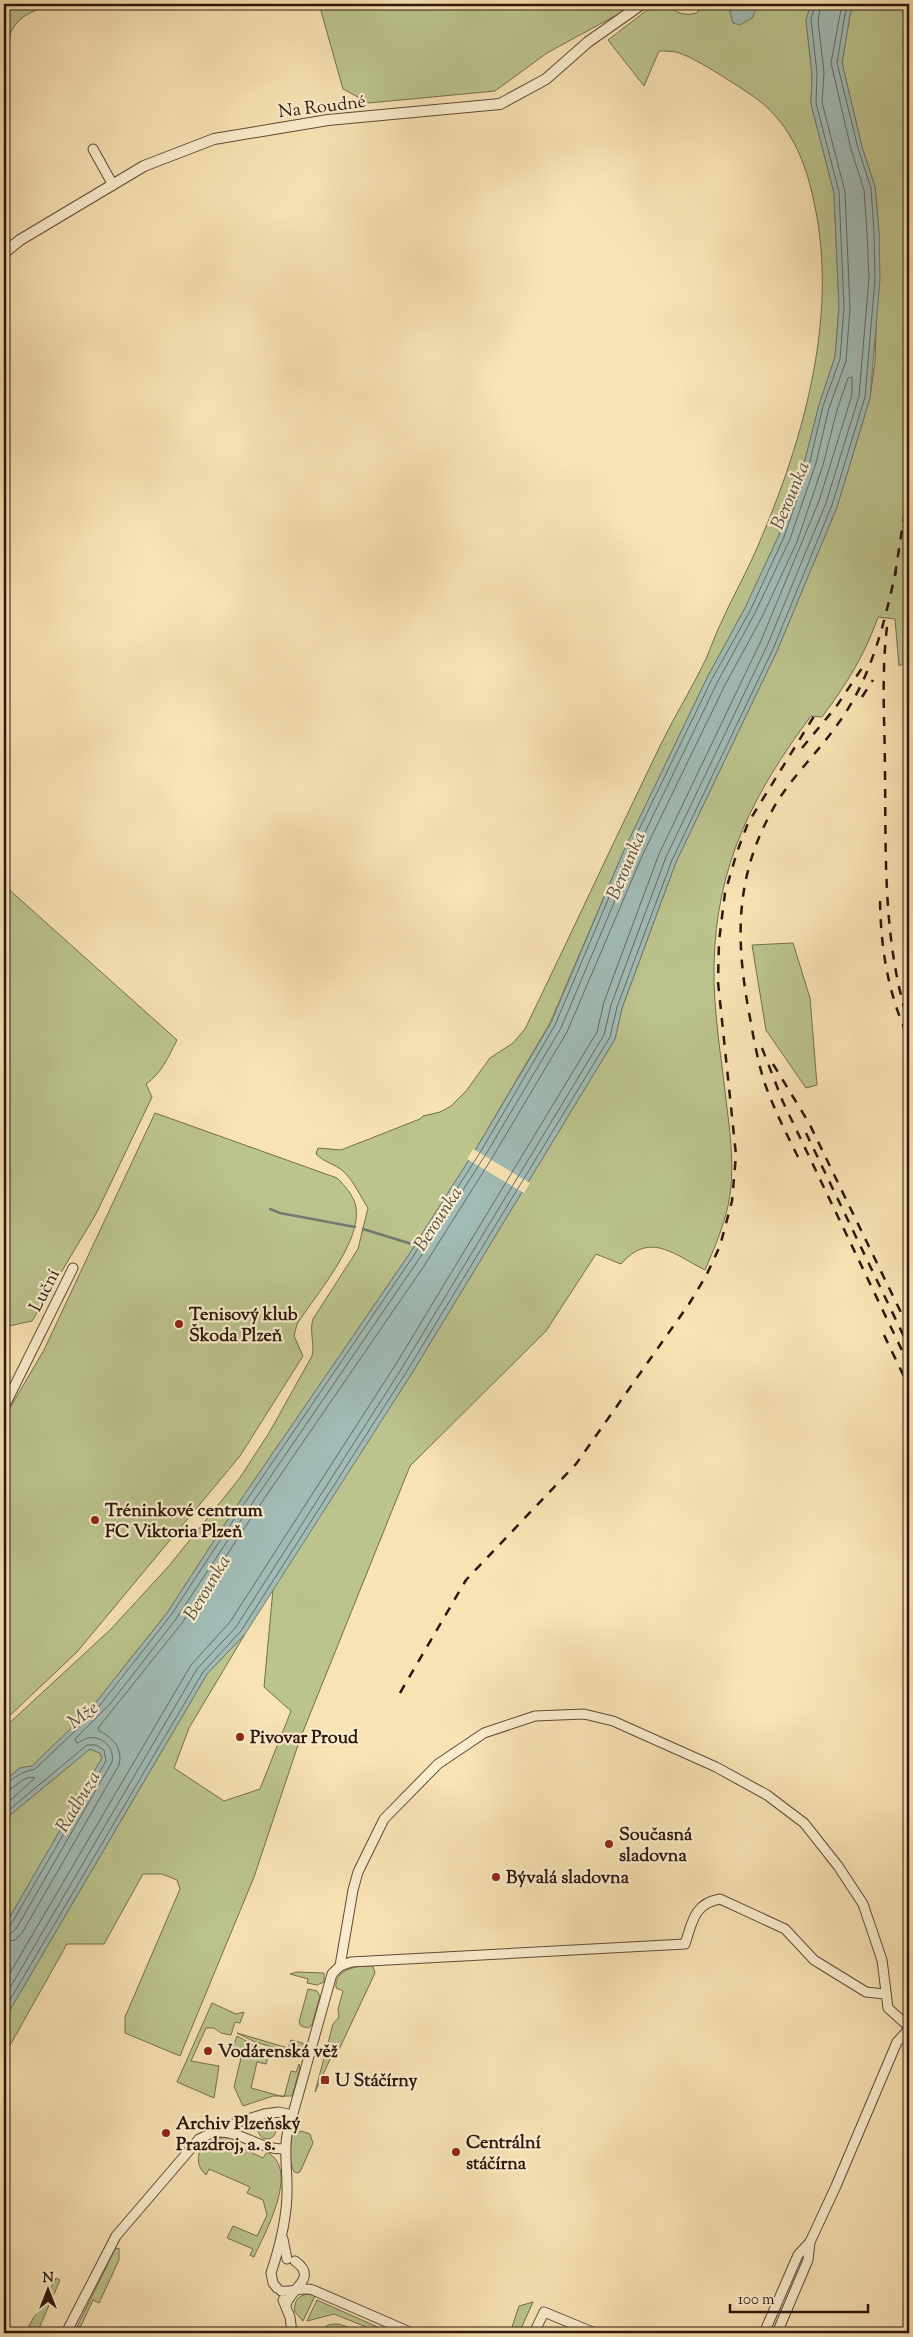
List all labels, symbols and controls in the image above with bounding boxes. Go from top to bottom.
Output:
street label: Na Roudné [277,90,368,126]
water label: Berounka [765,458,818,534]
water label: Berounka [601,828,654,904]
water label: Berounka [408,1182,470,1257]
street label: Luční [24,1265,68,1317]
place label: Tenisový klub Škoda Plzeň [189,1303,298,1350]
marker: Tenisový klub Škoda Plzeň [173,1318,185,1330]
place label: Tréninkové centrum FC Viktoria Plzeň [105,1499,263,1546]
marker: Tréninkové centrum FC Viktoria Plzeň [89,1514,101,1526]
water label: Berounka [178,1550,238,1626]
water label: Mže [63,1695,105,1736]
place label: Pivovar Proud [250,1726,359,1752]
marker: Pivovar Proud [234,1731,246,1743]
water label: Radbuza [50,1766,108,1838]
place label: Současná sladovna [619,1823,693,1870]
marker: Současná sladovna [603,1838,615,1850]
place label: Bývalá sladovna [506,1866,630,1892]
marker: Bývalá sladovna [490,1871,502,1883]
place label: Vodárenská věž [218,2040,338,2066]
marker: Vodárenská věž [202,2045,214,2057]
place label: U Stáčírny [335,2069,417,2095]
marker: U Stáčírny [319,2074,331,2086]
place label: Archiv Plzeňský Prazdroj, a. s. [176,2112,300,2159]
marker: Archiv Plzeňský Prazdroj, a. s. [160,2127,172,2139]
place label: Centrální stáčírna [466,2131,542,2178]
marker: Centrální stáčírna [450,2146,462,2158]
north arrow [22,2264,72,2314]
text: N [42,2269,54,2289]
scale bar [730,2282,868,2314]
text: 100 m [738,2290,775,2311]

